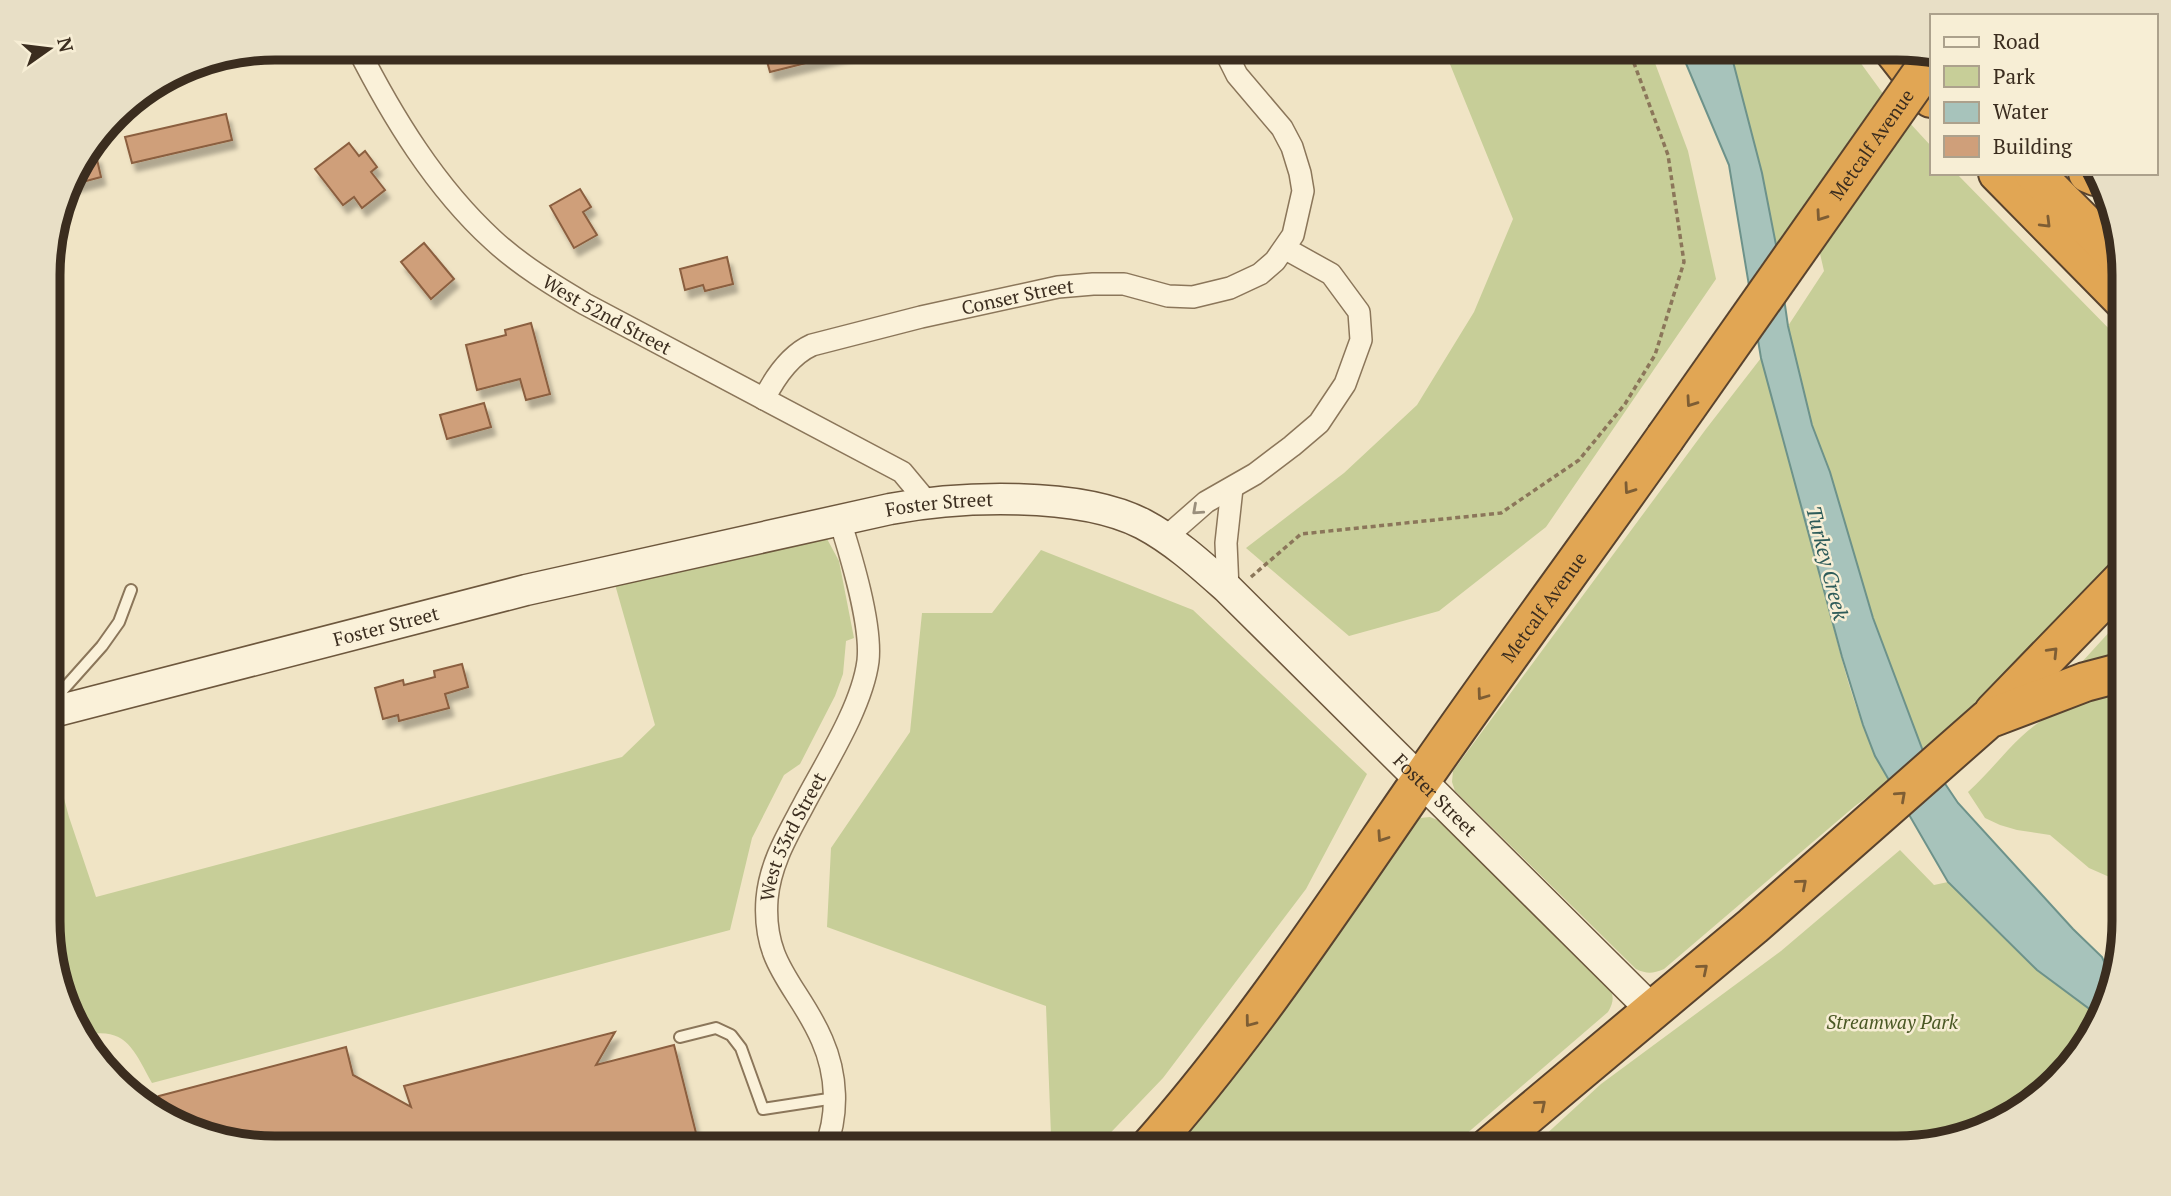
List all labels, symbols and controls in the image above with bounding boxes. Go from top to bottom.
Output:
north arrow [14,14,84,84]
legend [1930,14,2157,175]
text: Road [1993,27,2040,55]
text: N [52,35,80,55]
text: Park [1993,62,2035,90]
street label: Metcalf Avenue [1823,84,1919,205]
text: Water [1993,97,2048,125]
text: Building [1993,132,2073,160]
one-way arrow [1817,208,1830,221]
one-way arrow [2037,214,2050,227]
street label: West 52nd Street [538,268,676,360]
street label: Conser Street [959,273,1075,320]
one-way arrow [1686,394,1699,407]
one-way arrow [1625,481,1637,494]
street label: Foster Street [883,486,993,522]
one-way arrow [1192,502,1205,515]
water label: Turkey Creek [1800,503,1856,624]
street label: Metcalf Avenue [1495,547,1592,667]
street label: Foster Street [330,600,441,651]
one-way arrow [2044,647,2057,660]
one-way arrow [1478,687,1490,700]
street label: Foster Street [1388,748,1483,842]
street label: West 53rd Street [754,767,831,903]
one-way arrow [1893,792,1906,805]
one-way arrow [1378,829,1391,842]
one-way arrow [1793,880,1806,892]
one-way arrow [1695,965,1708,977]
park label: Streamway Park [1826,1009,1959,1034]
one-way arrow [1246,1014,1259,1027]
one-way arrow [1532,1101,1545,1113]

